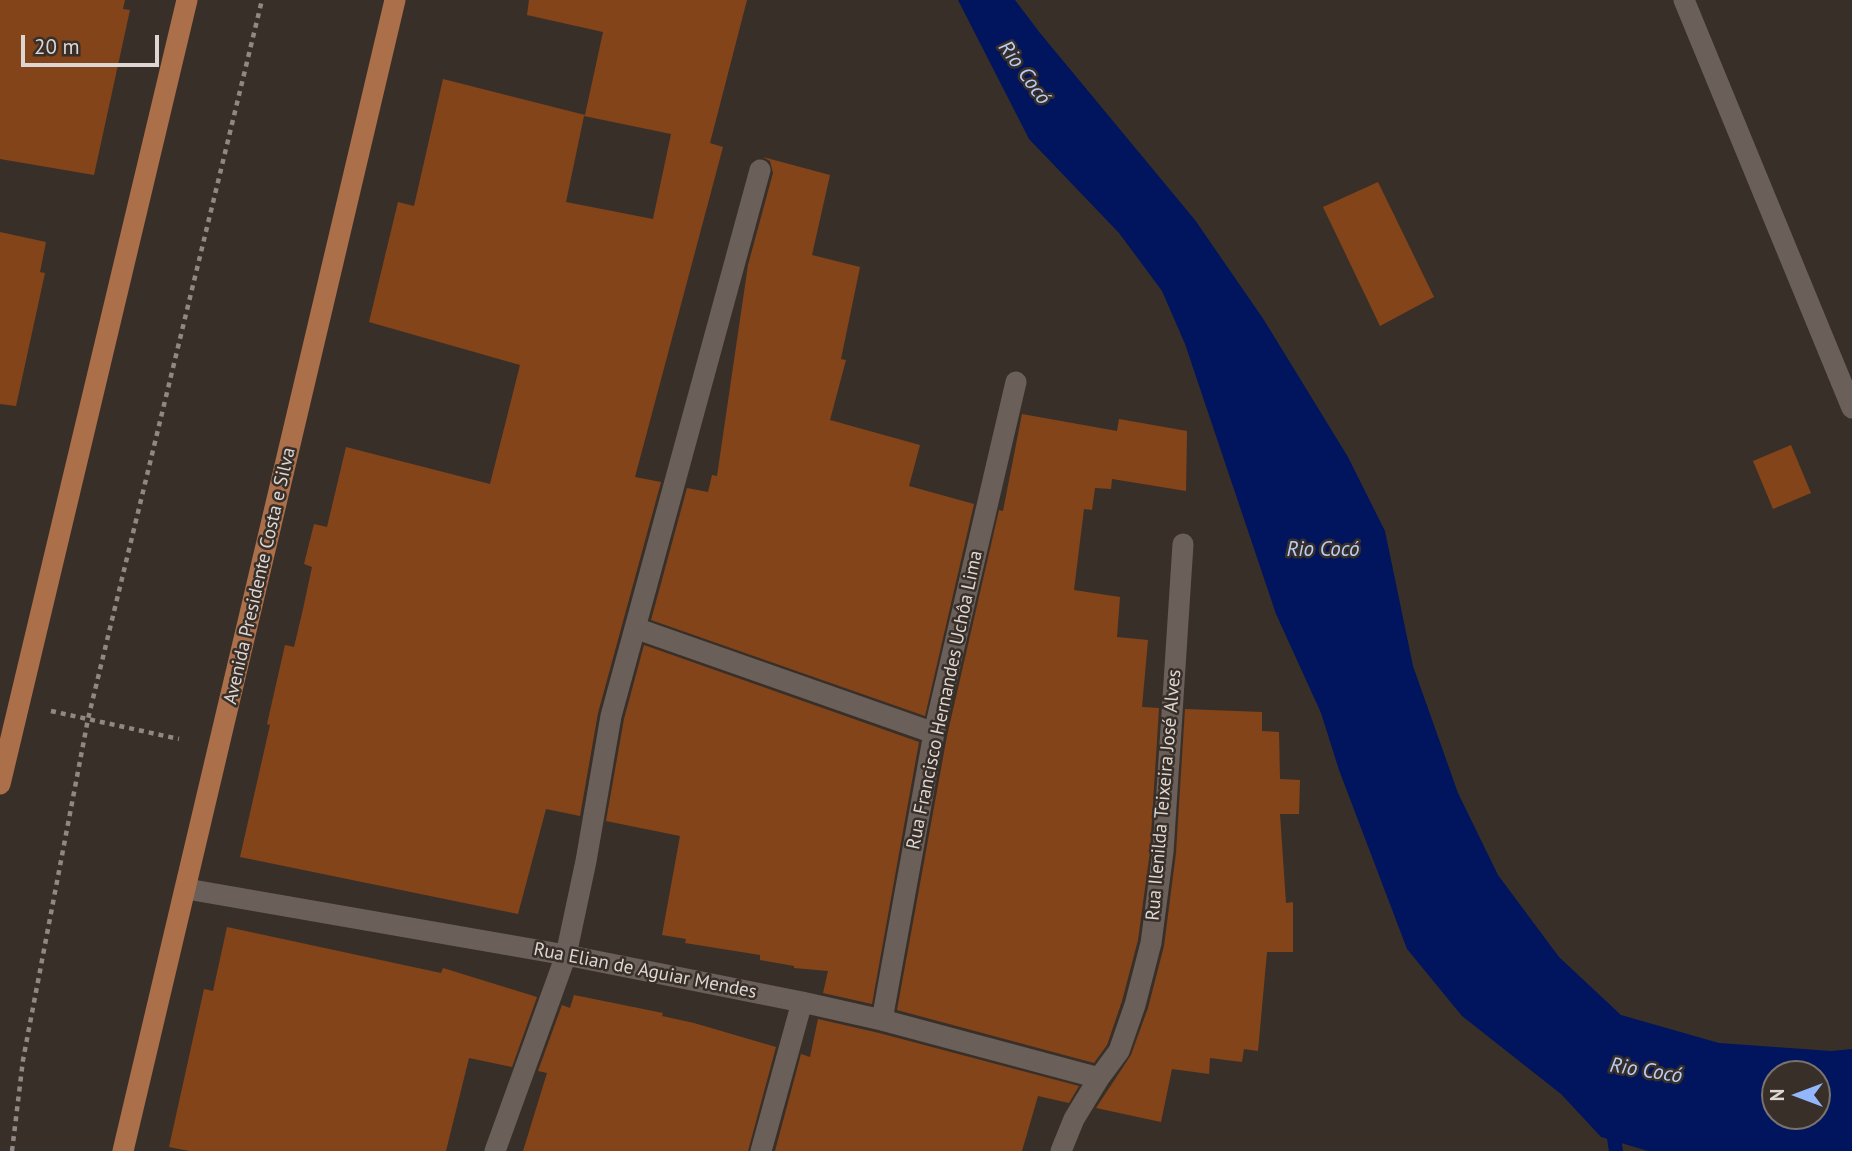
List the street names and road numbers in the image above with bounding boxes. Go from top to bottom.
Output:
street label: Avenida Presidente Costa e Silva [219,445,301,707]
street label: Rua Francisco Hernandes Uchôa Lima [902,549,988,851]
street label: Rua Ilenilda Teixeira José Alves [1142,669,1186,921]
street label: Rua Elian de Aguiar Mendes [531,938,759,1004]

